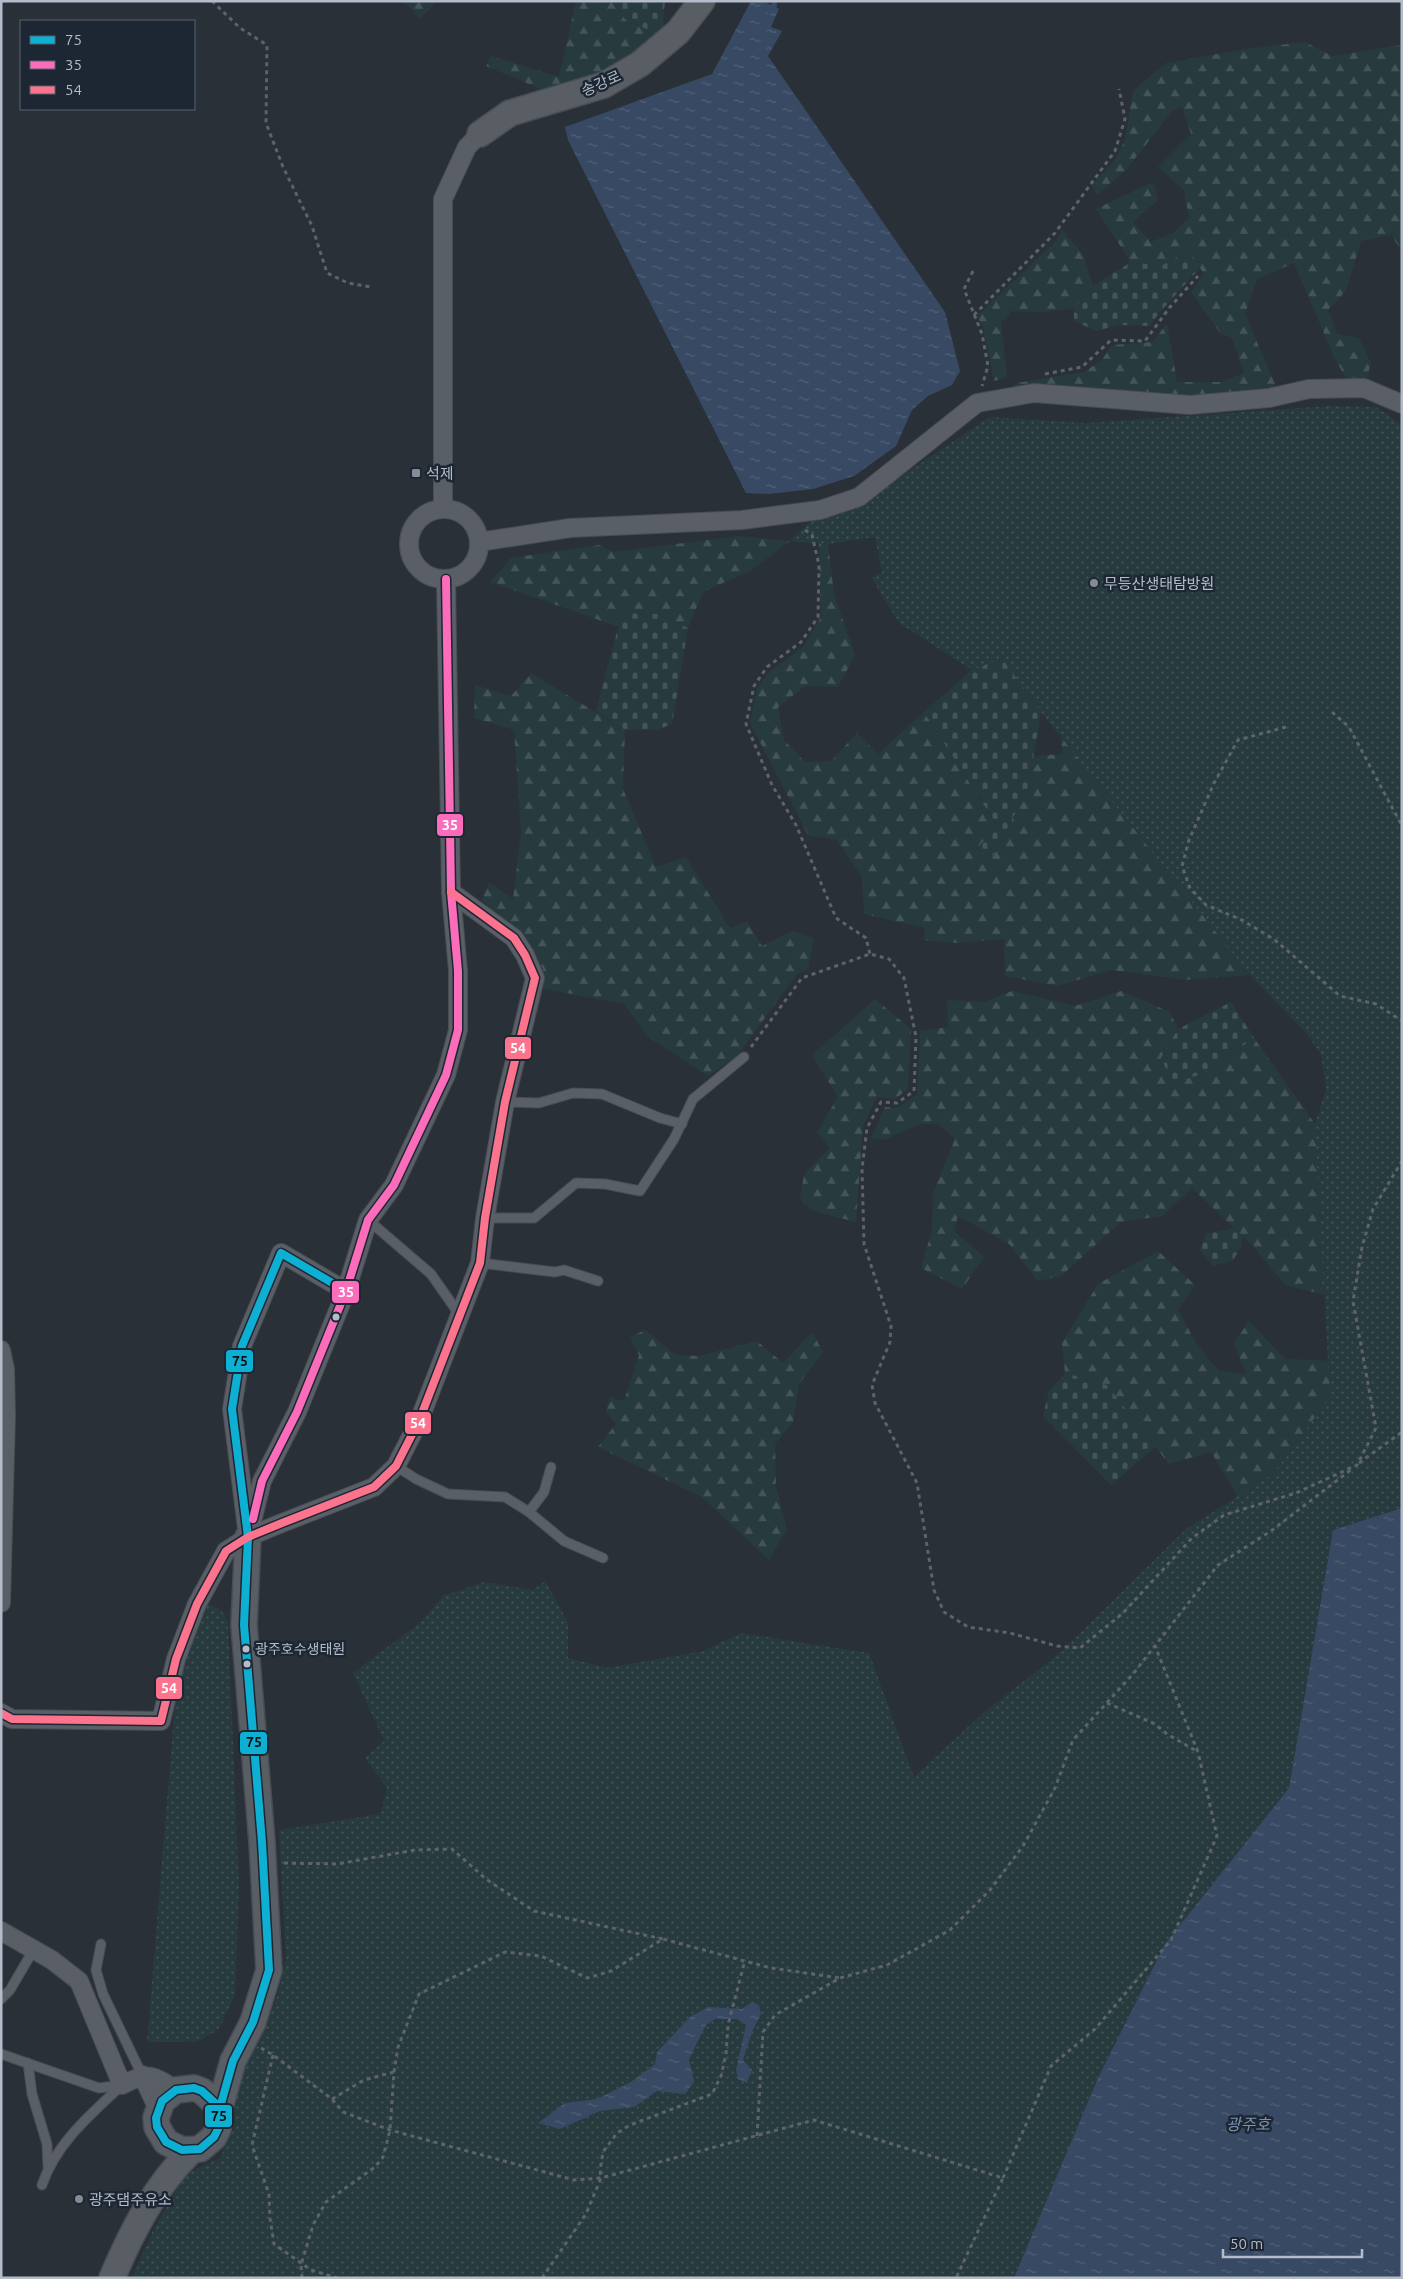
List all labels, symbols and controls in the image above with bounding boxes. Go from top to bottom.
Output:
legend [20,20,195,110]
text: 75 [65,31,82,48]
text: 35 [65,56,82,73]
street label: 송강로 [579,67,623,99]
text: 54 [65,81,82,98]
place label: 석제 [426,465,454,482]
marker: 석제 [410,467,422,479]
place label: 무등산생태탐방원 [1104,575,1214,592]
marker: 무등산생태탐방원 [1088,577,1100,589]
line badge: 35 [436,813,464,837]
text: 35 [442,817,458,833]
line badge: 54 [504,1036,532,1060]
text: 54 [510,1040,526,1056]
line badge: 35 [331,1280,360,1304]
text: 35 [338,1284,354,1300]
unlabelled marker [331,1312,341,1322]
line badge: 75 [225,1349,254,1373]
text: 75 [232,1353,248,1369]
line badge: 54 [404,1411,432,1435]
text: 54 [410,1415,426,1431]
place label: 광주호수생태원 [255,1641,345,1657]
marker: 광주호수생태원 [241,1644,251,1654]
unlabelled marker [242,1659,252,1669]
line badge: 54 [155,1676,183,1700]
text: 54 [161,1680,177,1696]
line badge: 75 [239,1731,268,1755]
text: 75 [246,1734,262,1750]
line badge: 75 [204,2104,233,2128]
text: 75 [211,2108,227,2124]
water label: 광주호 [1226,2115,1271,2133]
place label: 광주댐주유소 [89,2191,172,2208]
marker: 광주댐주유소 [73,2193,85,2205]
scale bar [1223,2226,1362,2258]
text: 50 m [1230,2235,1263,2252]

